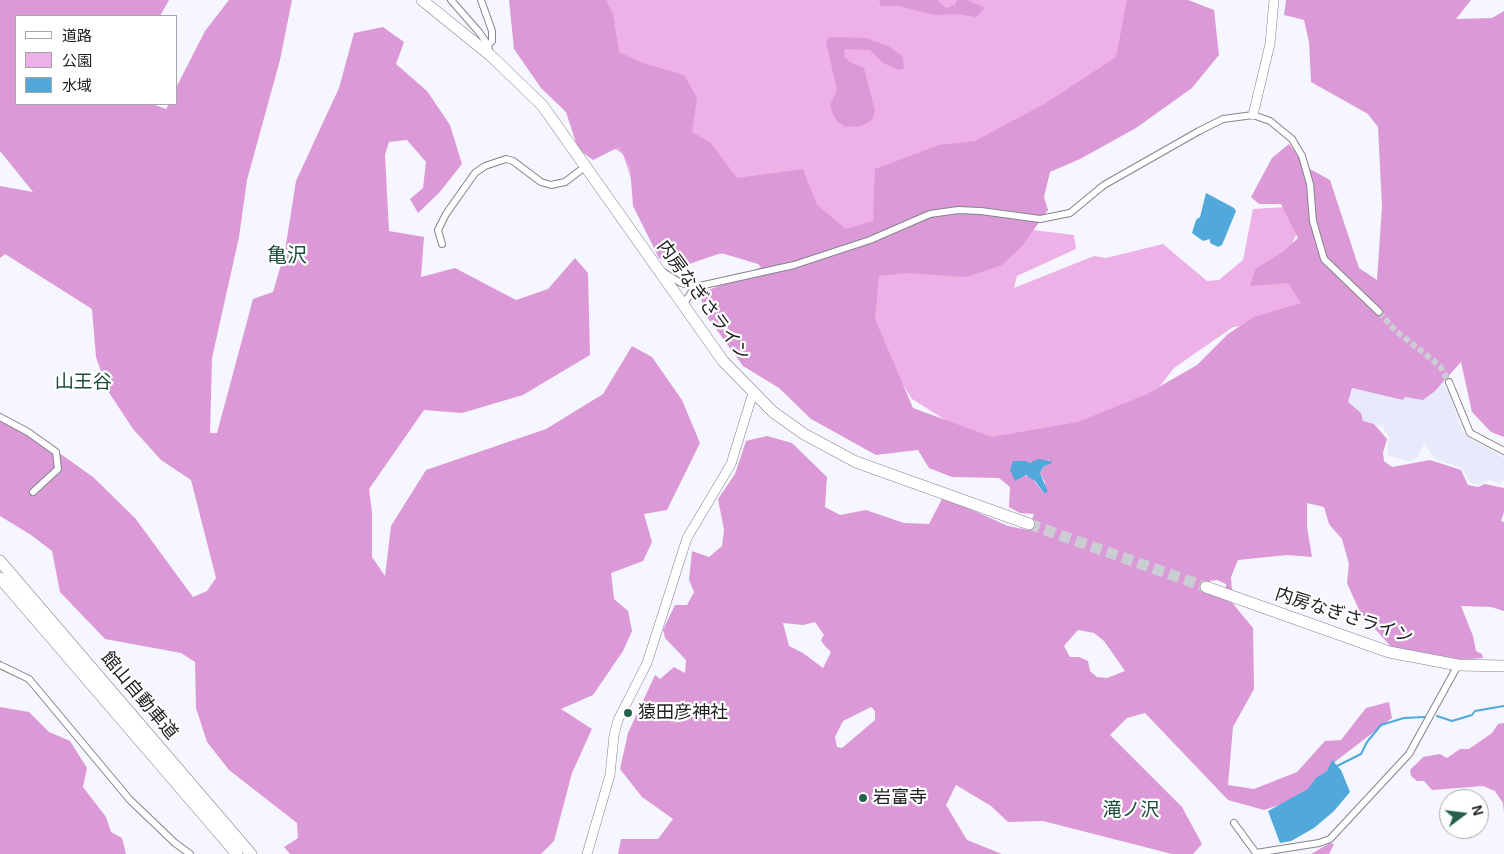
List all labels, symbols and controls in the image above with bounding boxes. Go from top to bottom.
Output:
legend [15,15,178,105]
text: 道路 [62,27,92,44]
text: 公園 [62,52,92,69]
text: 水域 [62,77,92,94]
street label: 内房なぎさライン [652,236,754,366]
district label: 亀沢 [267,244,307,268]
district label: 山王谷 [55,372,111,394]
street label: 内房なぎさライン [1272,583,1416,649]
street label: 館山自動車道 [96,648,182,744]
place label: 猿田彦神社 [638,702,728,724]
marker: 猿田彦神社 [622,707,634,719]
place label: 岩富寺 [873,787,927,809]
north arrow [1439,789,1489,839]
marker: 岩富寺 [857,792,869,804]
district label: 滝ノ沢 [1103,800,1159,822]
text: N [1468,803,1487,817]

